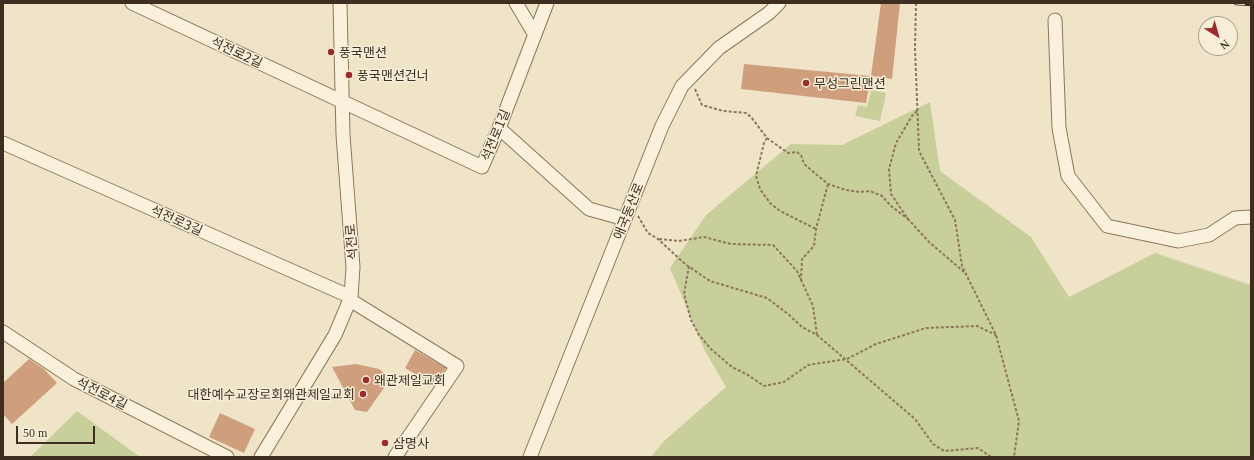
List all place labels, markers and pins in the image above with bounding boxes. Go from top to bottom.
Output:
place label: 풍국맨션 [339,44,387,60]
marker: 풍국맨션 [326,47,336,57]
place label: 풍국맨션건너 [357,67,429,83]
marker: 풍국맨션건너 [344,70,354,80]
place label: 무성그린맨션 [814,75,886,91]
marker: 무성그린맨션 [801,78,811,88]
place label: 왜관제일교회 [374,372,446,388]
marker: 왜관제일교회 [361,375,371,385]
place label: 대한예수교장로회왜관제일교회 [188,386,355,402]
marker: 대한예수교장로회왜관제일교회 [358,389,368,399]
place label: 삼명사 [393,435,429,451]
marker: 삼명사 [380,438,390,448]

